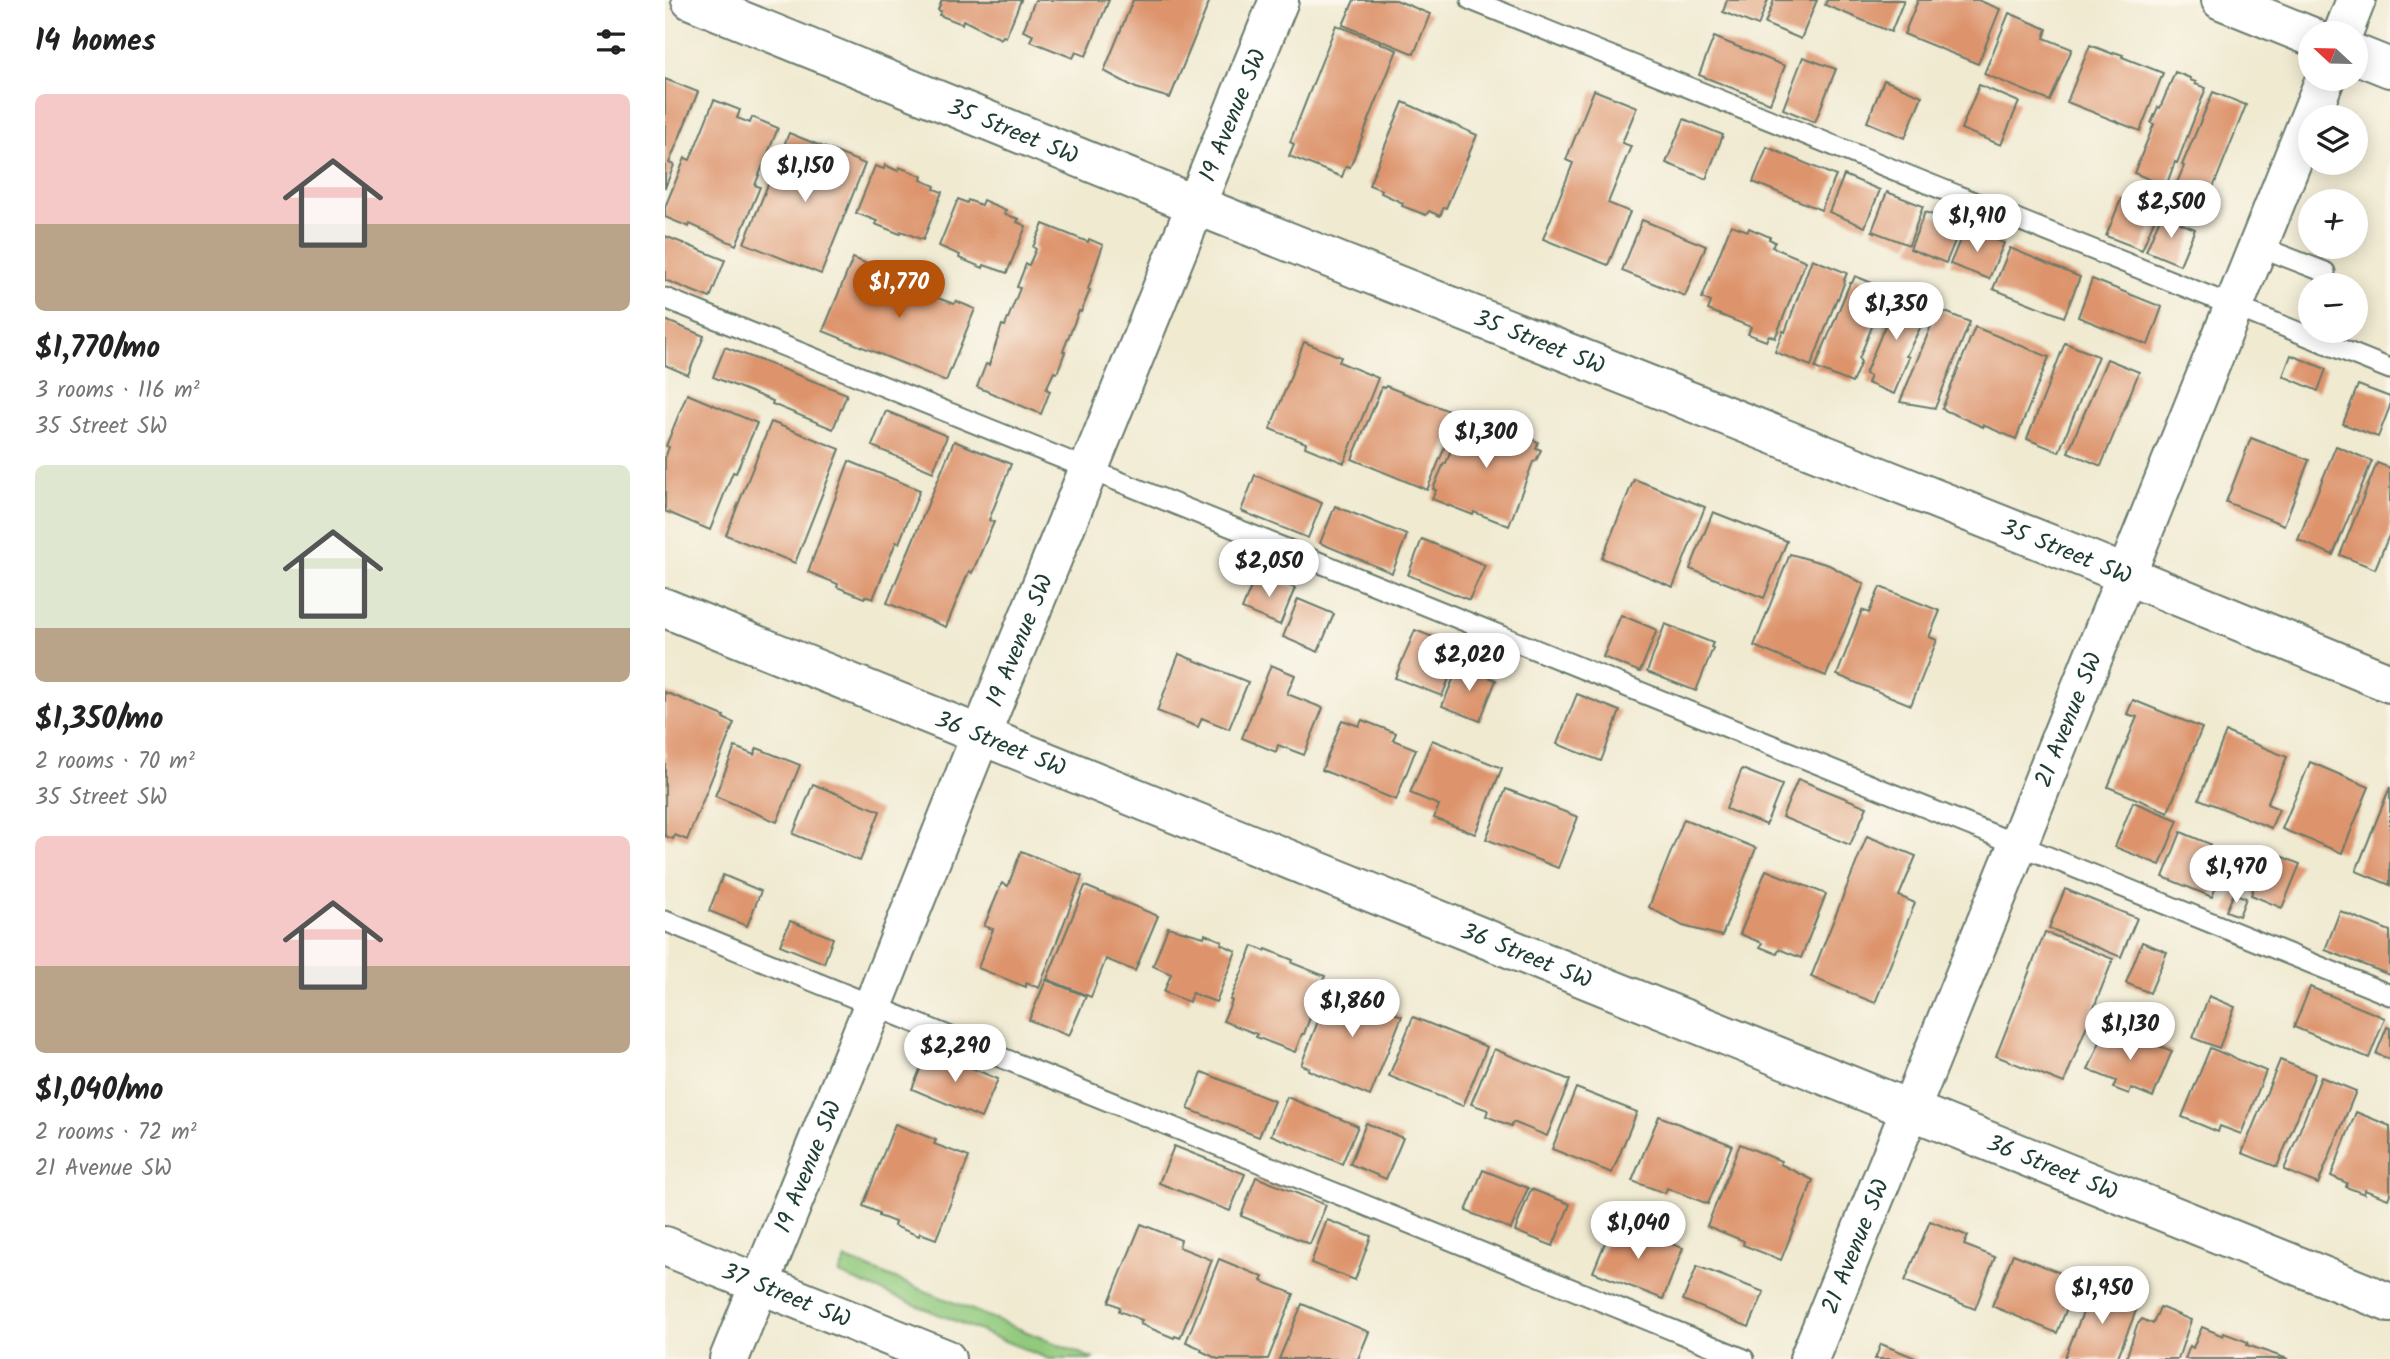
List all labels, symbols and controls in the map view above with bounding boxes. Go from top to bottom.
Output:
text: 14 homes [35,18,156,66]
north arrow [2298,21,2368,91]
map controls [2298,21,2368,343]
icon: filters [592,23,630,61]
street label: 19 Avenue SW [1189,43,1278,188]
street label: 35 Street SW [941,88,1084,176]
button: layers [2298,105,2368,175]
icon: home [270,140,396,266]
pin: $1,150 [748,144,862,204]
text: $1,150 [777,149,833,185]
pin: $2,500 [2114,180,2228,240]
text: $2,500 [2137,185,2205,221]
button: + [2298,189,2368,259]
pin: $1,910 [1920,194,2034,254]
text: $1,910 [1949,199,2005,235]
pin: $1,770 [842,260,956,320]
text: $1,770 [869,265,929,301]
button: − [2298,273,2368,343]
pin: $1,350 [1839,282,1953,342]
text: $1,350 [1865,287,1927,323]
street label: 35 Street SW [1468,299,1611,387]
text: $1,770/mo [35,325,160,373]
text: 3 rooms · 116 m² [35,373,200,409]
text: 35 Street SW [35,409,167,445]
pin: $1,300 [1429,410,1543,470]
text: $1,300 [1455,415,1517,451]
street label: 35 Street SW [1995,509,2138,596]
icon: home [270,511,396,637]
pin: $2,050 [1212,540,1326,599]
text: $2,050 [1235,544,1303,580]
street label: 19 Avenue SW [976,568,1065,713]
pin: $2,020 [1412,634,1526,693]
text: $2,020 [1434,638,1504,674]
street label: 21 Avenue SW [2025,646,2114,794]
text: $1,350/mo [35,696,163,744]
street label: 36 Street SW [929,701,1072,789]
text: 2 rooms · 70 m² [35,744,195,780]
text: 35 Street SW [35,780,167,816]
pin: $1,970 [2179,846,2293,905]
text: $1,970 [2206,850,2266,886]
icon: home [270,882,396,1008]
street label: 36 Street SW [1454,913,1598,1001]
pin: $1,860 [1295,979,1409,1039]
text: $1,860 [1320,984,1384,1020]
pin: $1,130 [2073,1002,2187,1062]
text: $1,130 [2101,1007,2159,1043]
pin: $2,290 [898,1024,1012,1084]
text: $2,290 [920,1029,990,1065]
text: $1,040/mo [35,1067,164,1115]
street label: 19 Avenue SW [764,1094,854,1240]
text: 2 rooms · 72 m² [35,1115,197,1151]
street label: 36 Street SW [1980,1124,2124,1212]
text: 21 Avenue SW [35,1151,172,1187]
street label: 21 Avenue SW [1811,1173,1901,1320]
pin: $1,040 [1581,1202,1695,1261]
text: $1,040 [1607,1206,1669,1242]
street label: 37 Street SW [715,1253,857,1340]
pin: $1,950 [2045,1266,2159,1326]
text: $1,950 [2071,1271,2133,1307]

